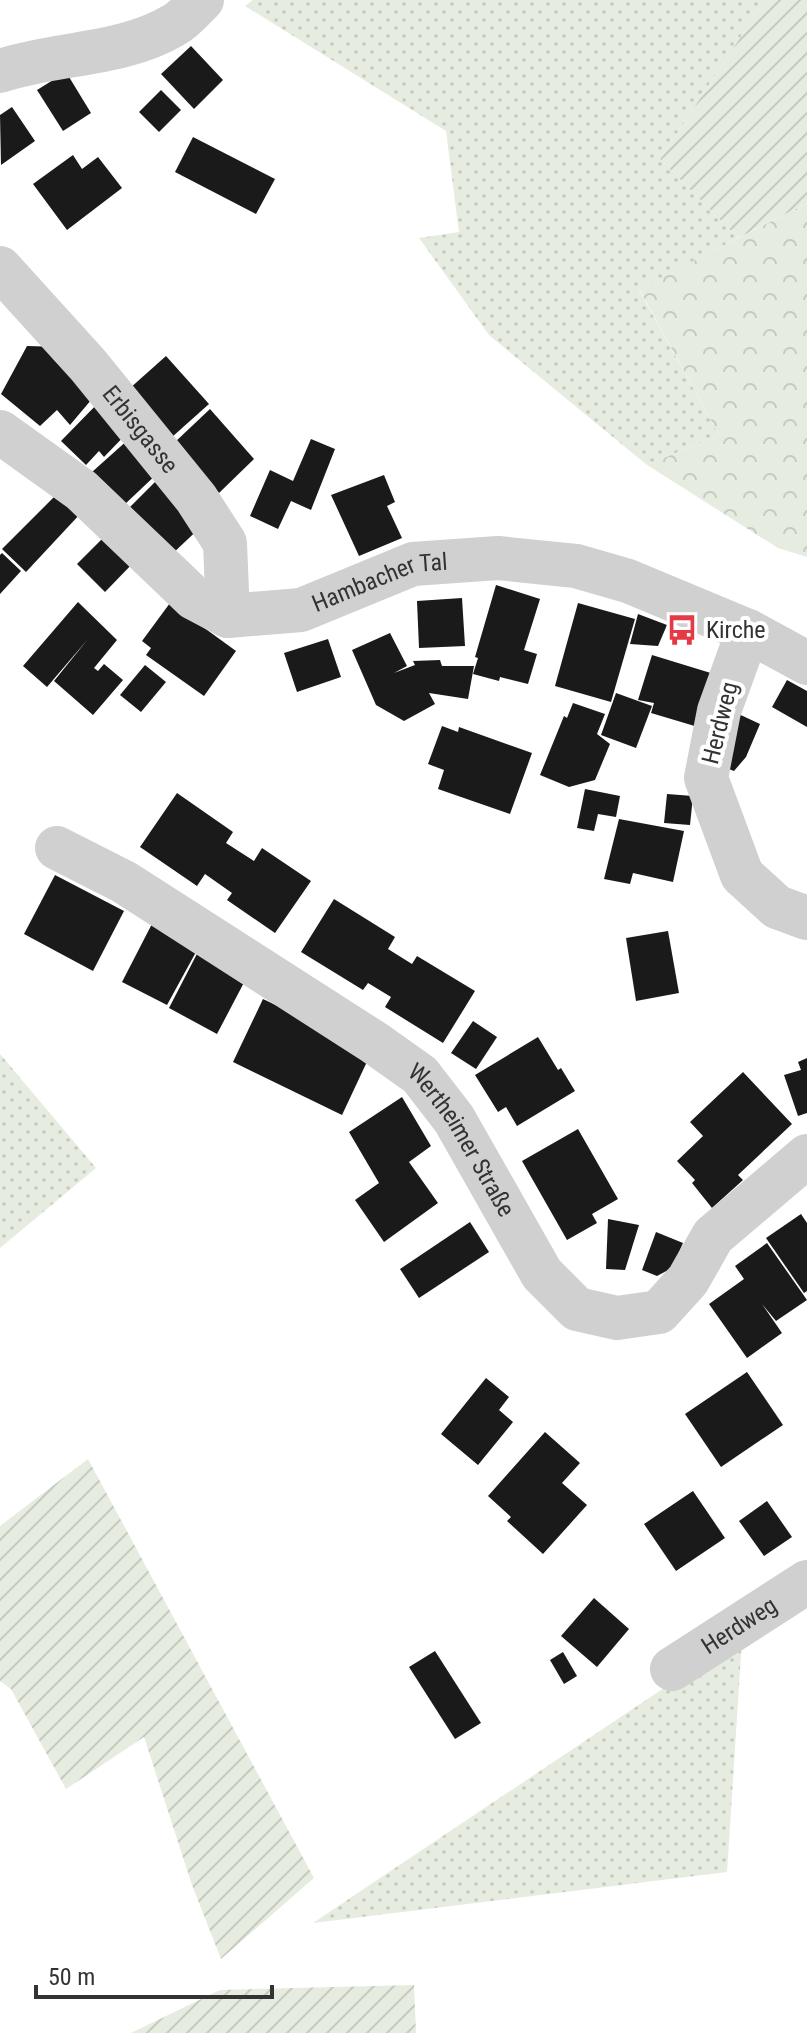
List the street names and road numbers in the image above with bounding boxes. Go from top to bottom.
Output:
street label: Erbisgasse [97,380,184,479]
street label: Hambacher Tal [308,548,448,618]
street label: Herdweg [696,679,744,767]
street label: Wertheimer Straße [403,1057,521,1222]
street label: Herdweg [696,1591,782,1660]

